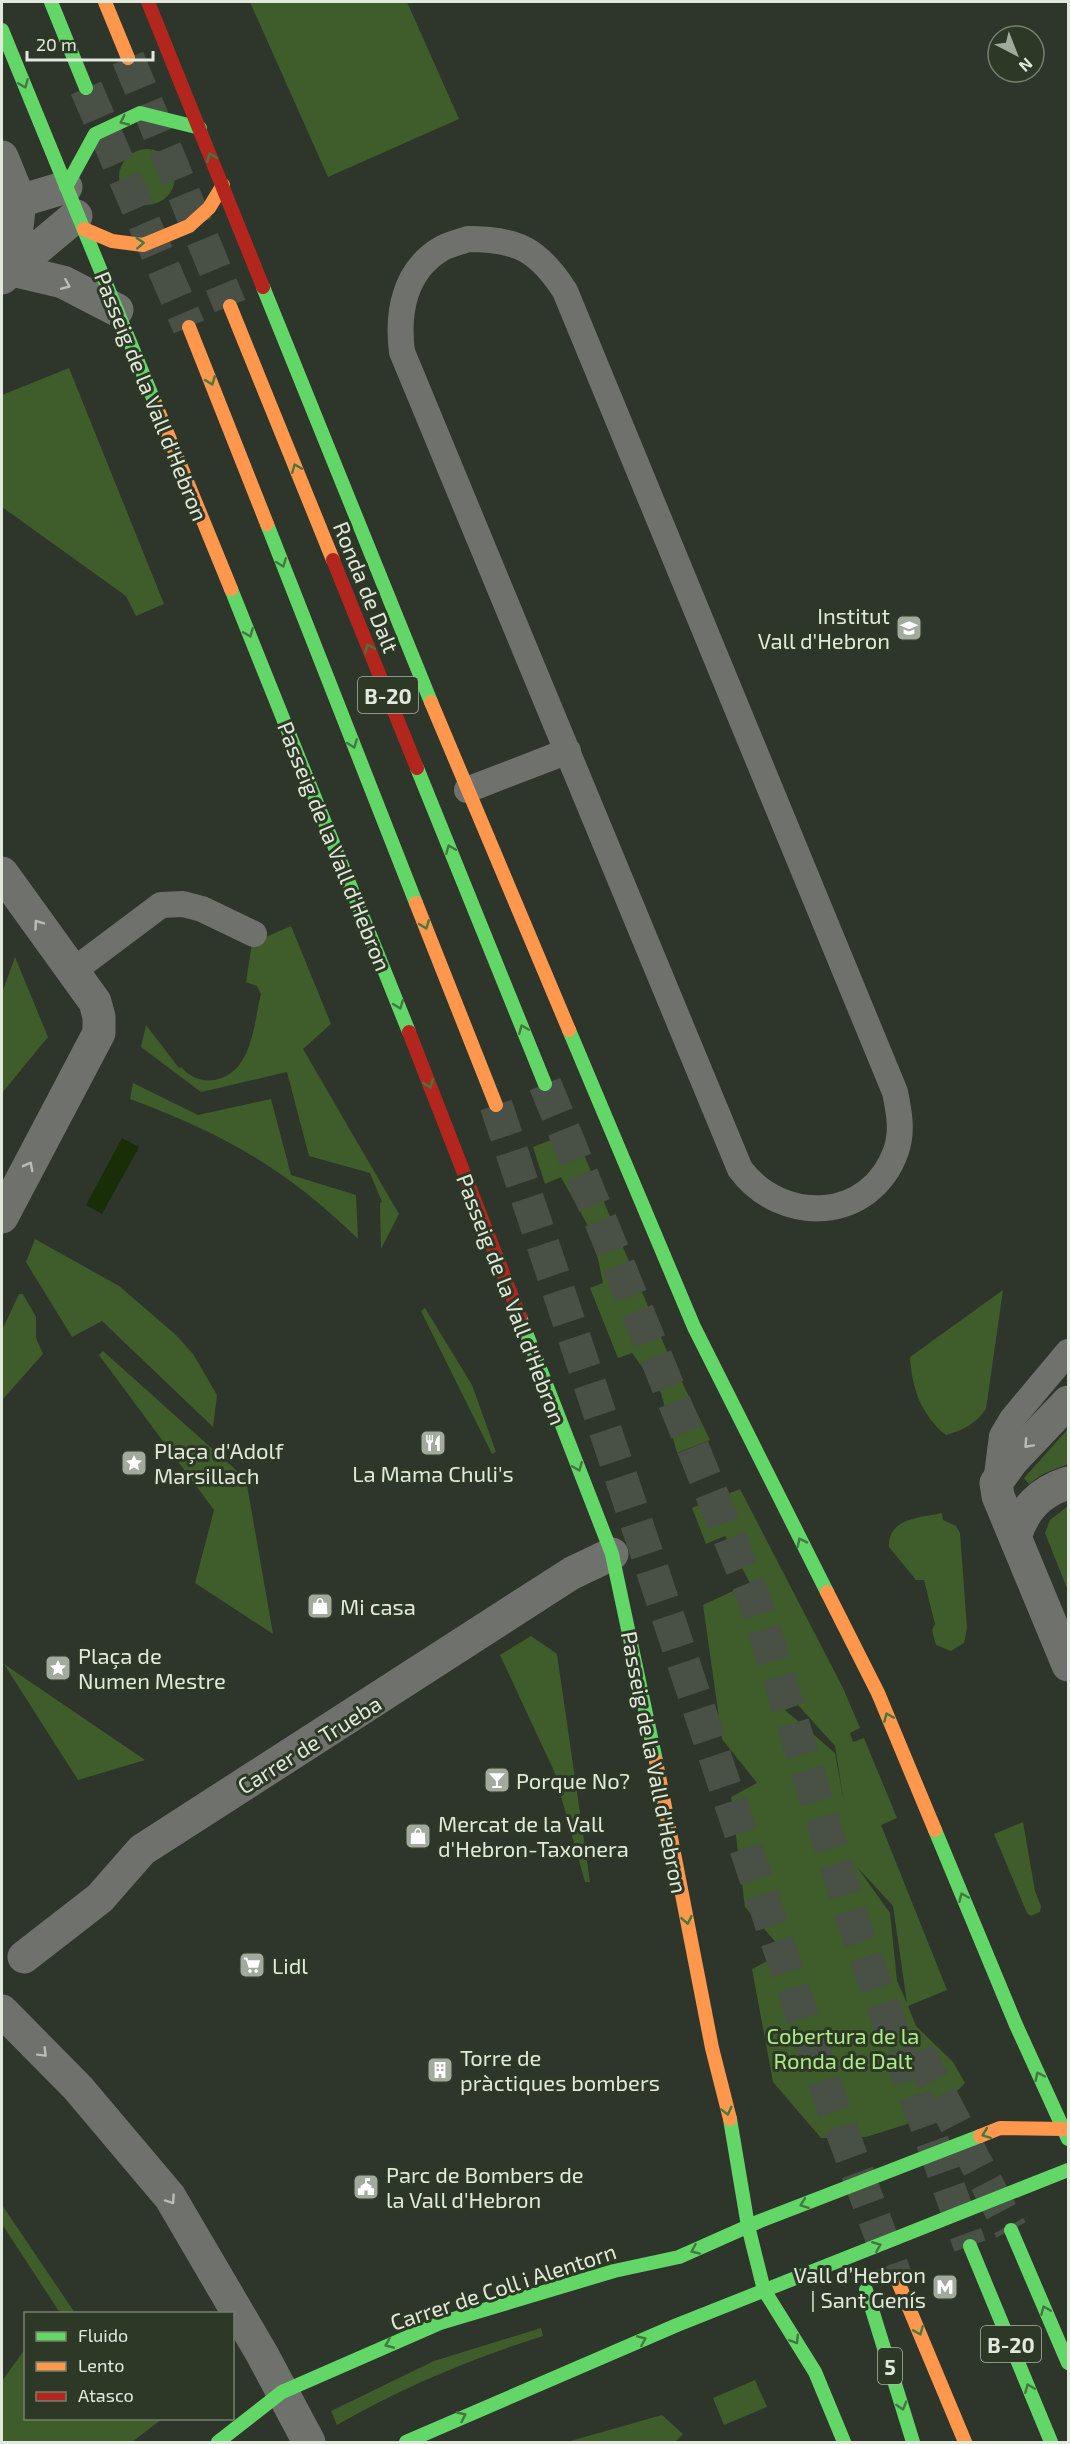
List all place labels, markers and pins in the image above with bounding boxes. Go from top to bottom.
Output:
place label: Institut Vall d'Hebron [758,602,890,653]
school or university icon: Institut Vall d'Hebron [894,613,924,643]
restaurant icon: La Mama Chuli's [418,1428,448,1458]
place label: Plaça d'Adolf Marsillach [154,1437,284,1488]
place icon: Plaça d'Adolf Marsillach [119,1448,149,1478]
place label: La Mama Chuli's [352,1460,514,1486]
shop icon: Mi casa [305,1591,335,1621]
place label: Mi casa [340,1593,416,1619]
place label: Plaça de Numen Mestre [78,1642,226,1693]
place icon: Plaça de Numen Mestre [43,1653,73,1683]
bar icon: Porque No? [482,1765,512,1795]
place label: Porque No? [516,1767,630,1793]
place label: Mercat de la Vall d'Hebron-Taxonera [438,1810,629,1861]
shop icon: Mercat de la Vall d'Hebron-Taxonera [403,1821,433,1851]
supermarket icon: Lidl [237,1950,267,1980]
place label: Lidl [272,1952,308,1978]
place label: Torre de pràctiques bombers [460,2044,660,2095]
building icon: Torre de pràctiques bombers [425,2055,455,2085]
place label: Parc de Bombers de la Vall d'Hebron [386,2161,584,2212]
public building icon: Parc de Bombers de la Vall d'Hebron [351,2172,381,2202]
place label: Vall d’Hebron | Sant Genís [794,2261,926,2312]
metro station icon: Vall d’Hebron | Sant Genís [930,2272,960,2302]

